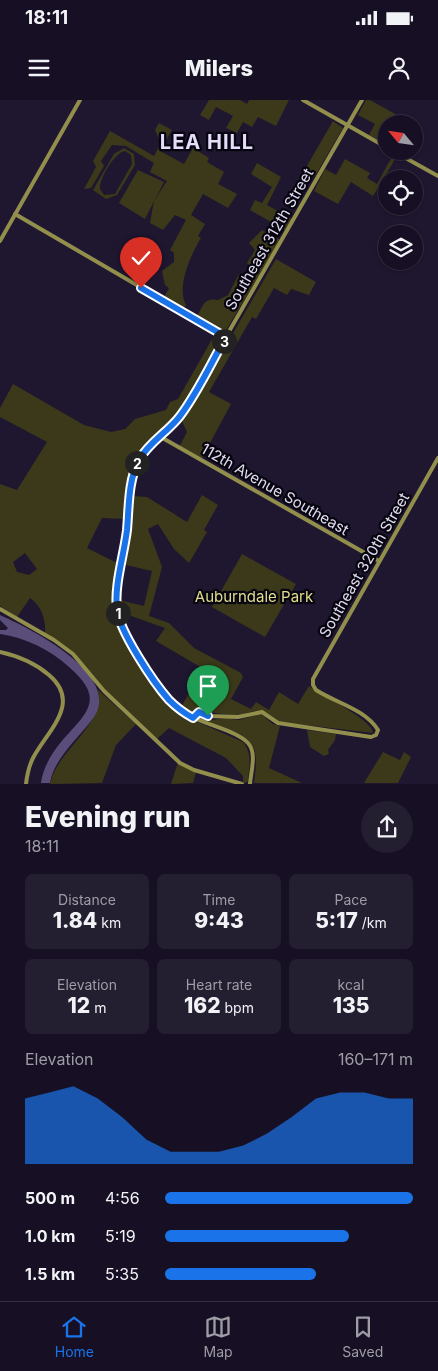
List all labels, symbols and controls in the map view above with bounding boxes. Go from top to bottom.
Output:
text: 18:11 [25,6,68,29]
icon: menu [25,54,53,82]
icon: person [385,54,413,82]
text: Milers [185,55,253,81]
north arrow [378,115,422,160]
map controls [378,115,423,270]
district label: LEA HILL [160,130,254,154]
street label: Southeast 312th Street [221,165,317,313]
button: locate [378,170,423,215]
button: layers [378,225,423,270]
pin [120,237,162,288]
icon: check [127,244,155,272]
pin: 3 [212,328,236,354]
text: 3 [220,333,229,350]
street label: 112th Avenue Southeast [198,439,352,539]
pin: 2 [124,450,150,476]
text: 2 [133,455,142,472]
street label: Southeast 320th Street [315,489,413,641]
park label: Auburndale Park [195,587,314,606]
pin: 1 [106,600,130,626]
text: 1 [115,605,122,622]
pin [187,665,229,716]
icon: arrive [194,672,222,700]
text: Evening run [25,800,191,834]
button: share [361,801,413,853]
text: 18:11 [25,836,59,856]
text: Distance [58,891,116,908]
text: Time [203,891,235,908]
text: Pace [335,891,367,908]
text: 1.84 [53,908,97,933]
text: 9:43 [194,908,244,933]
text: 5:17 [315,908,358,933]
text: km [97,914,121,931]
text: /km [358,914,387,931]
text: Elevation [57,976,117,993]
text: Heart rate [186,976,252,993]
text: kcal [338,976,364,993]
text: 12 [68,993,90,1018]
text: 162 [184,993,221,1018]
text: 135 [333,993,369,1018]
text: m [90,999,106,1016]
text: bpm [221,999,254,1016]
text: Elevation [25,1049,94,1069]
text: 160–171 m [338,1049,413,1069]
text: 500 m [25,1188,75,1208]
text: 4:56 [105,1188,140,1208]
text: 1.0 km [25,1226,75,1246]
text: 5:19 [105,1226,136,1246]
text: 1.5 km [25,1264,75,1284]
text: 5:35 [105,1264,139,1284]
tab: Home [55,1313,94,1360]
tab: Map [204,1313,233,1360]
tab: Saved [342,1313,383,1360]

